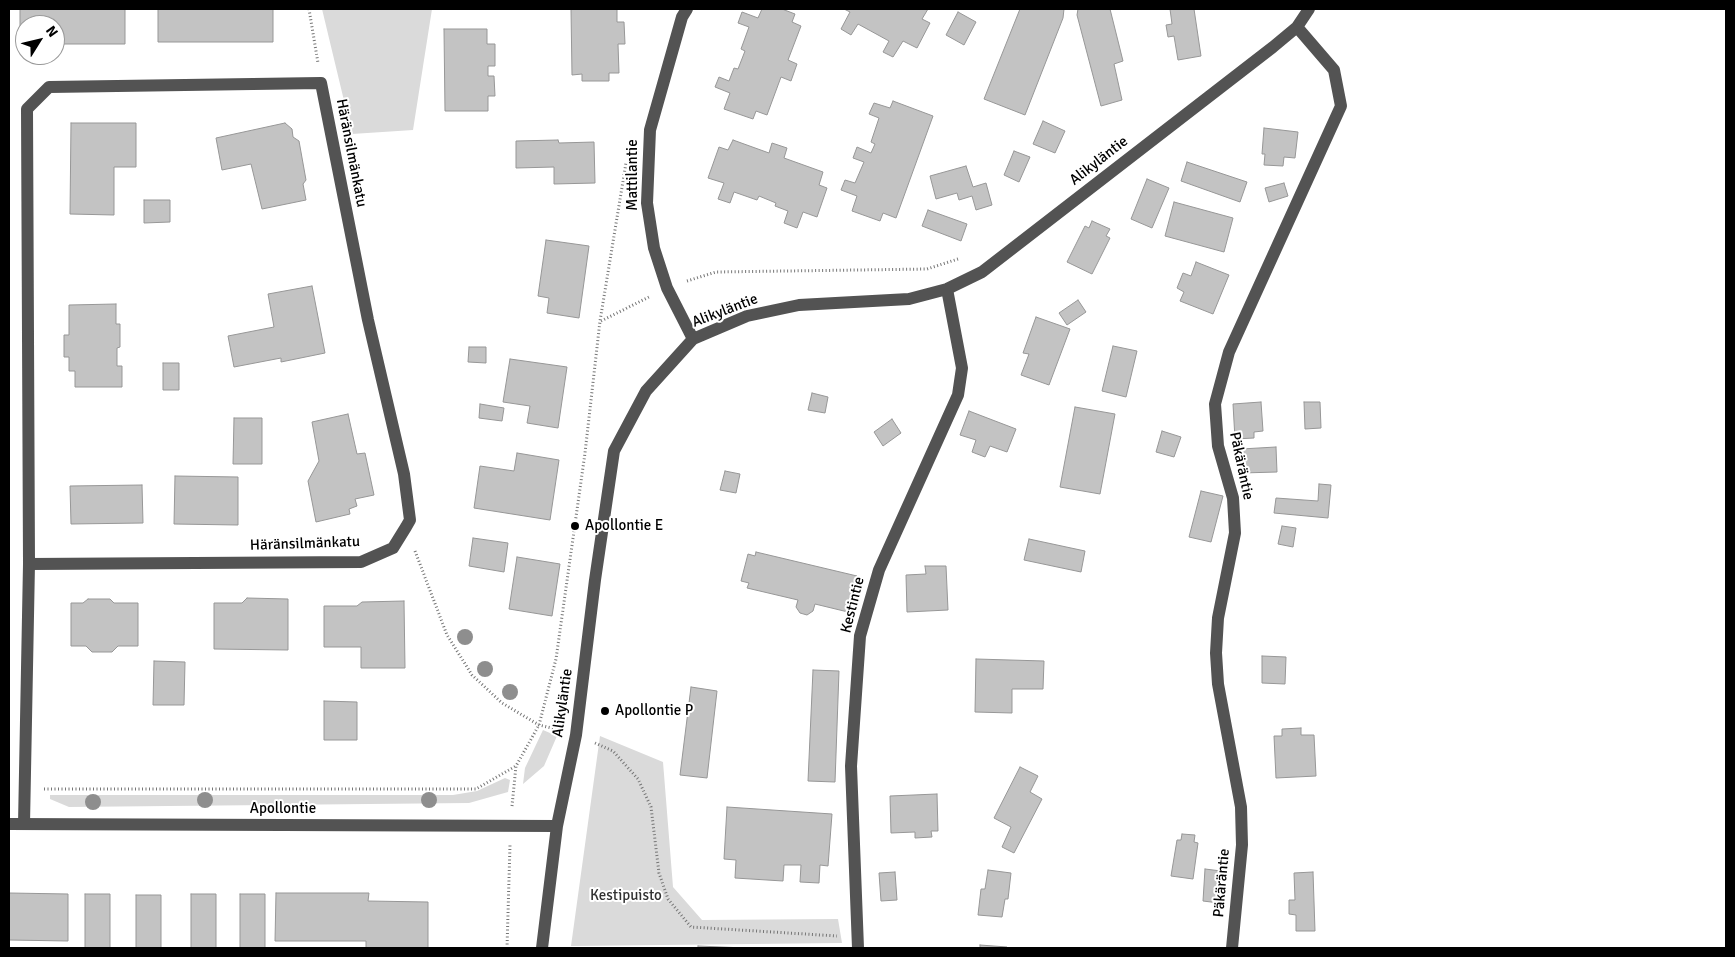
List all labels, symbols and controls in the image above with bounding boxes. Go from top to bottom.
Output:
north arrow [15,15,65,65]
text: N [42,23,61,40]
street label: Häränsilmänkatu [332,97,370,209]
street label: Alikyläntie [1066,133,1132,189]
street label: Mattilantie [624,139,642,211]
street label: Alikyläntie [690,290,760,332]
street label: Päkäräntie [1225,430,1257,502]
place label: Apollontie E [585,517,663,535]
marker: Apollontie E [569,520,581,532]
street label: Häränsilmänkatu [250,533,360,555]
street label: Kestintie [837,575,869,635]
street label: Alikyläntie [549,668,577,738]
place label: Apollontie P [615,702,693,720]
marker: Apollontie P [599,705,611,717]
street label: Apollontie [250,800,316,818]
street label: Päkäräntie [1210,848,1234,918]
park label: Kestipuisto [590,887,662,905]

